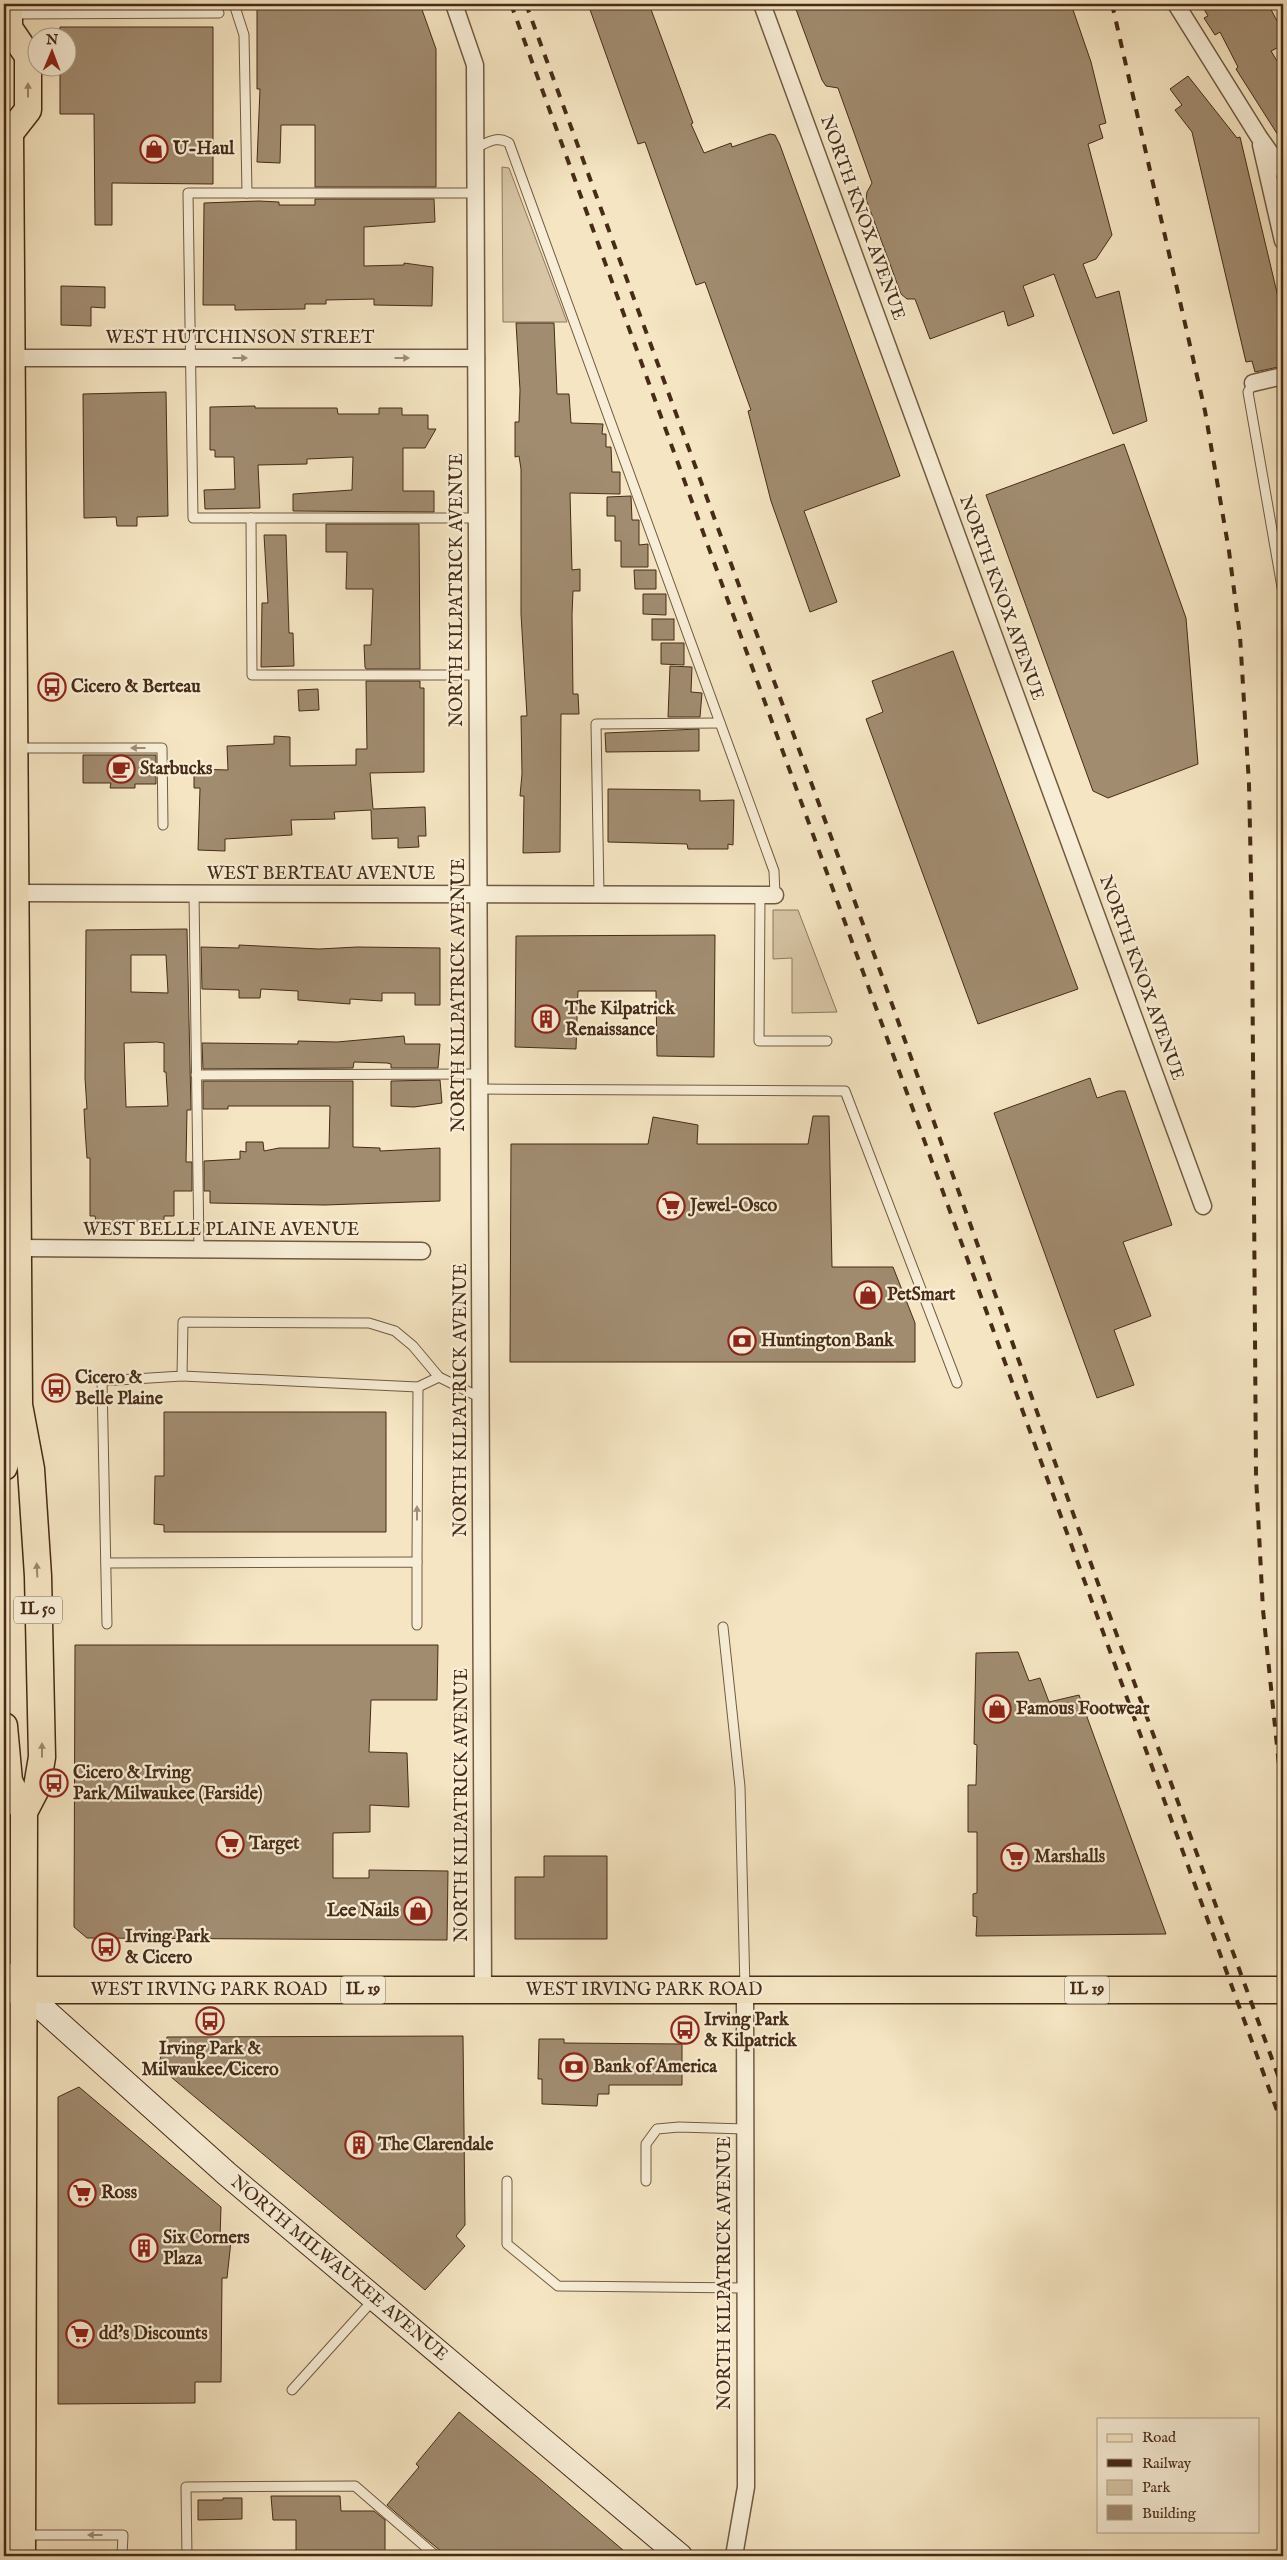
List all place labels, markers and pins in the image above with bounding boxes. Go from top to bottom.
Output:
shop icon: U-Haul [139,134,169,164]
place label: U-Haul [172,138,235,161]
bus stop icon: Cicero & Berteau [37,672,67,702]
place label: Cicero & Berteau [71,676,201,699]
cafe icon: Starbucks [106,754,136,784]
place label: Starbucks [140,758,213,781]
place label: The Kilpatrick Renaissance [564,998,676,1042]
building icon: The Kilpatrick Renaissance [531,1004,561,1034]
supermarket icon: Jewel-Osco [656,1191,686,1221]
place label: Jewel-Osco [688,1195,777,1218]
shop icon: PetSmart [853,1280,883,1310]
place label: PetSmart [887,1284,956,1307]
bank icon: Huntington Bank [727,1326,757,1356]
place label: Huntington Bank [761,1330,895,1353]
place label: Cicero & Belle Plaine [75,1367,164,1411]
bus stop icon: Cicero & Belle Plaine [41,1373,71,1403]
shop icon: Famous Footwear [982,1694,1012,1724]
place label: Famous Footwear [1016,1698,1150,1721]
place label: Cicero & Irving Park/Milwaukee (Farside) [73,1762,262,1806]
bus stop icon: Cicero & Irving Park/Milwaukee (Farside) [39,1768,69,1798]
supermarket icon: Target [215,1829,245,1859]
place label: Target [248,1833,300,1856]
supermarket icon: Marshalls [1000,1842,1030,1872]
place label: Marshalls [1034,1846,1106,1869]
shop icon: Lee Nails [403,1896,433,1926]
place label: Lee Nails [327,1900,400,1923]
place label: Irving Park & Cicero [125,1926,211,1970]
bus stop icon: Irving Park & Cicero [91,1932,121,1962]
bus stop icon: Irving Park & Milwaukee/Cicero [195,2006,225,2036]
place label: Irving Park & Kilpatrick [704,2009,798,2053]
bus stop icon: Irving Park & Kilpatrick [670,2015,700,2045]
place label: Irving Park & Milwaukee/Cicero [141,2038,279,2082]
bank icon: Bank of America [559,2052,589,2082]
place label: Bank of America [593,2056,718,2079]
building icon: The Clarendale [344,2130,374,2160]
place label: The Clarendale [377,2134,494,2157]
supermarket icon: Ross [67,2178,97,2208]
place label: Ross [101,2182,138,2205]
place label: Six Corners Plaza [163,2227,250,2271]
building icon: Six Corners Plaza [129,2233,159,2263]
supermarket icon: dd's Discounts [65,2319,95,2349]
place label: dd's Discounts [99,2323,208,2346]

